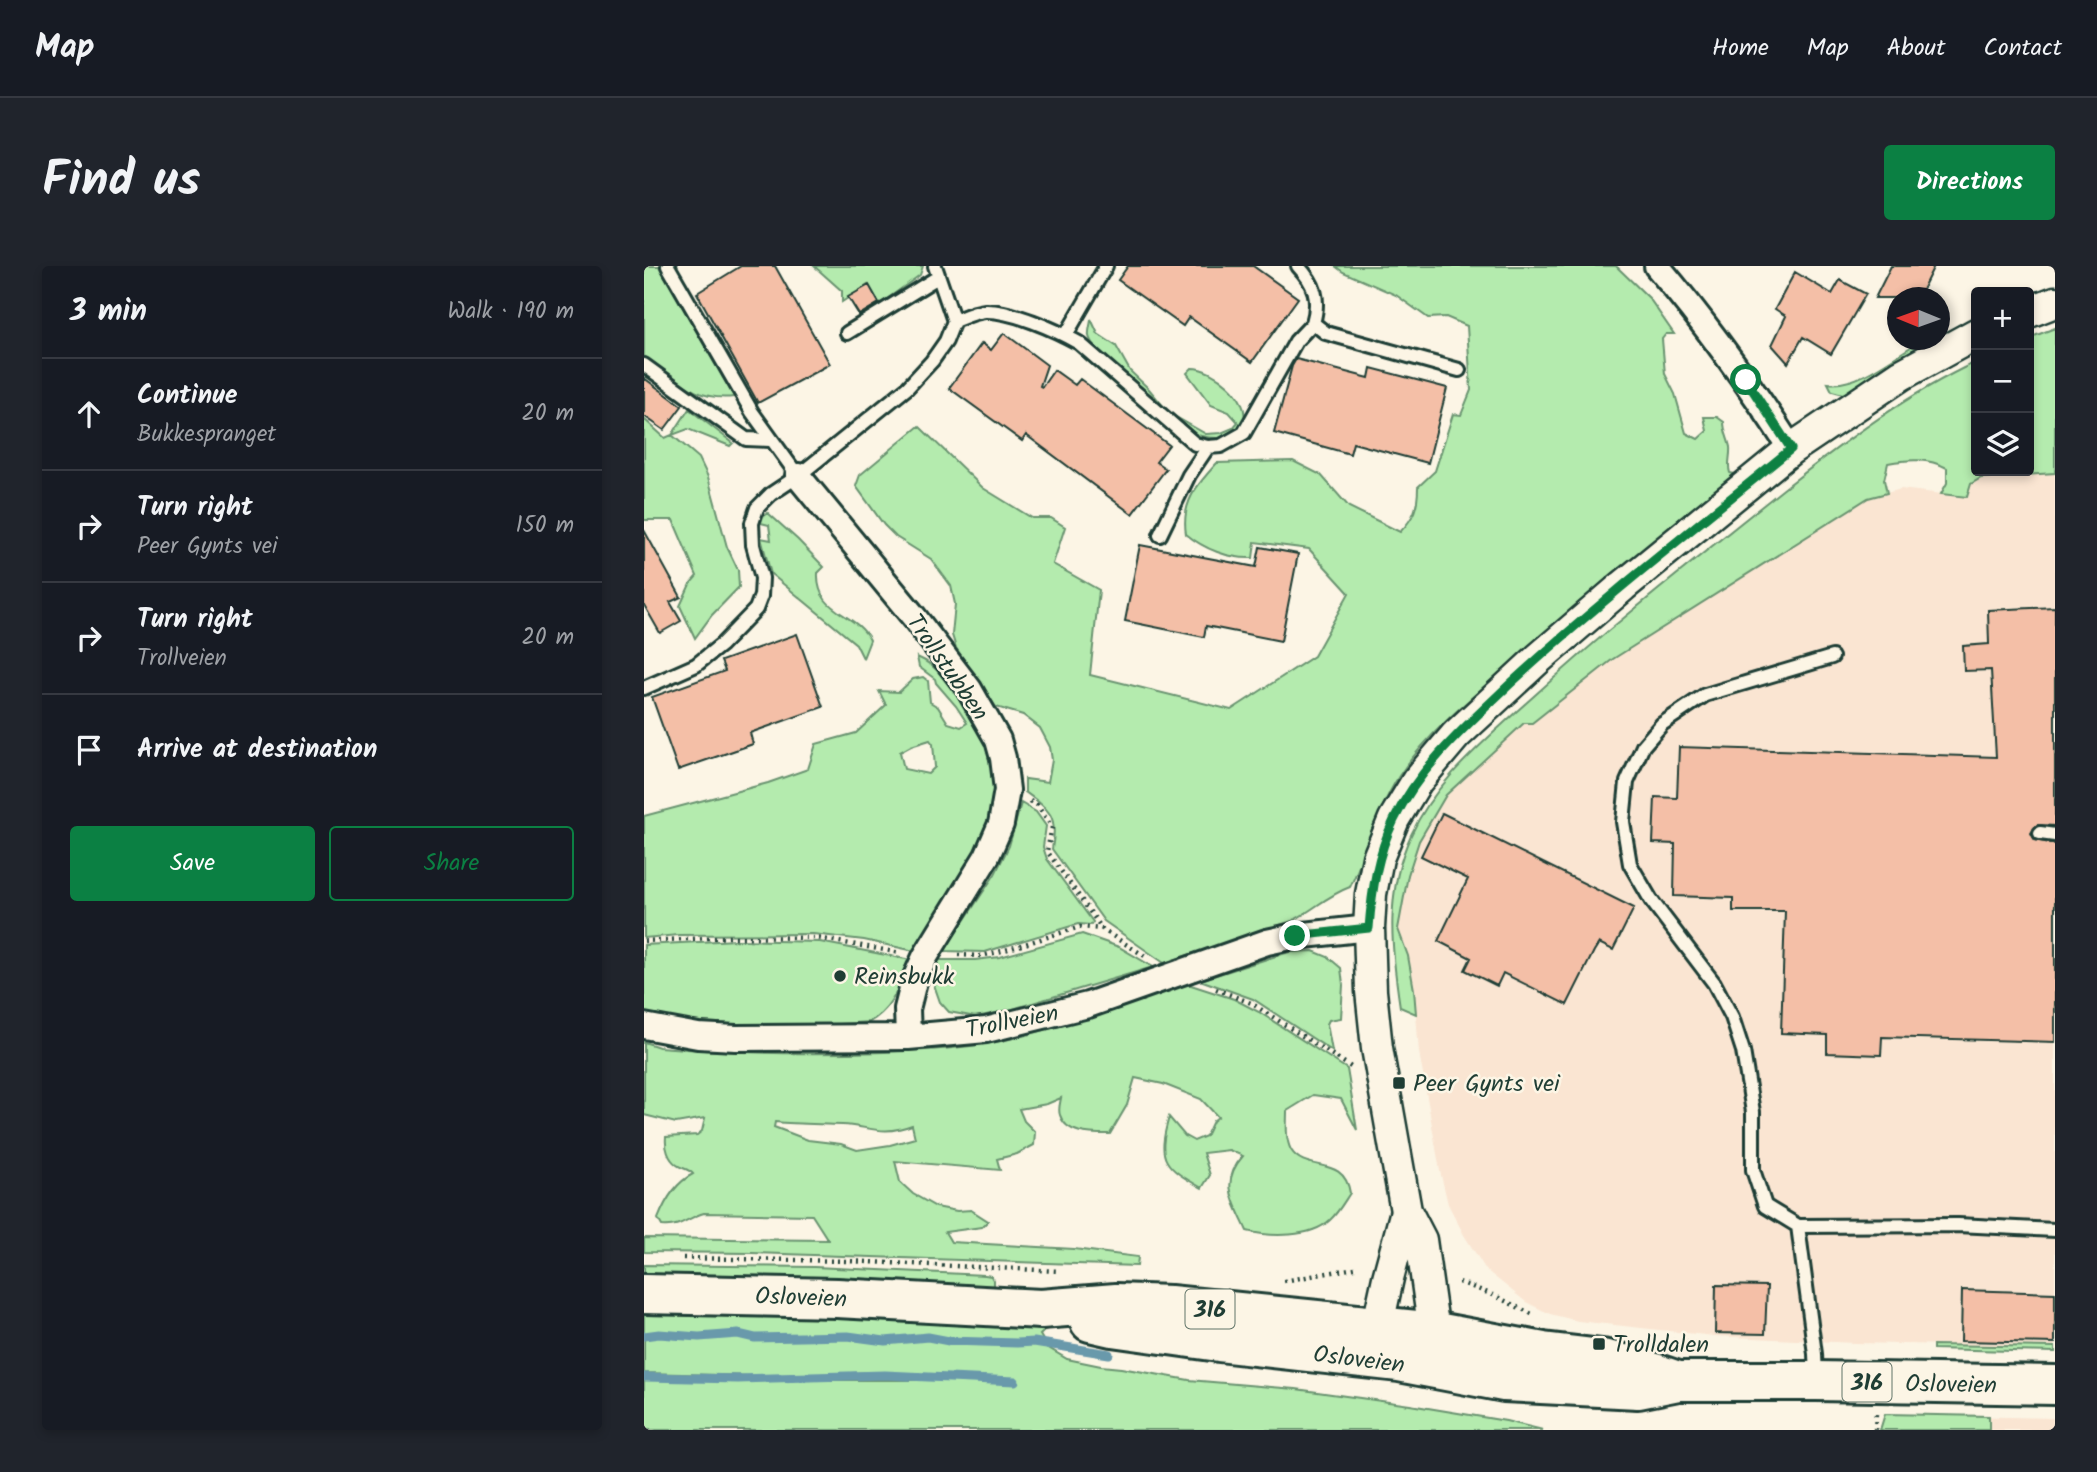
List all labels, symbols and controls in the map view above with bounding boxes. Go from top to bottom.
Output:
text: Map [35,22,95,75]
text: Home [1712,29,1769,68]
text: Map [1807,29,1849,68]
text: About [1887,29,1945,68]
text: Contact [1983,29,2062,68]
text: Find us [42,143,200,221]
button: Directions [1884,145,2055,220]
north arrow [1887,287,1950,350]
map controls [1971,287,2034,476]
button: + [1971,287,2034,350]
text: 3 min [70,288,147,336]
text: Walk · 190 m [447,294,574,330]
button: − [1971,350,2034,413]
route start [1730,364,1761,395]
text: Continue [137,375,238,417]
icon: ahead [70,395,108,433]
text: 20 m [522,396,574,432]
button: layers [1971,413,2034,476]
text: Bukkespranget [137,417,276,453]
text: Turn right [137,487,253,529]
icon: right [70,507,108,545]
text: 150 m [515,508,574,544]
text: Peer Gynts vei [137,529,278,565]
text: Turn right [137,599,253,641]
street label: Trollstubben [895,606,998,730]
icon: right [70,619,108,657]
text: 20 m [522,620,574,656]
text: Trollveien [137,641,227,677]
text: Arrive at destination [137,729,377,771]
icon: arrive [70,731,108,769]
button: Save [70,826,315,901]
button: Share [329,826,574,901]
route end [1279,920,1310,951]
place label: Reinsbukk [854,958,955,997]
marker: Reinsbukk [832,968,848,984]
street label: Trollveien [963,994,1062,1051]
place label: Peer Gynts vei [1413,1065,1561,1104]
marker: Peer Gynts vei [1391,1075,1407,1091]
street label: Osloveien [754,1277,848,1320]
road number: 316 [1186,1290,1234,1328]
place label: Trolldalen [1613,1326,1709,1365]
street label: Osloveien [1311,1336,1407,1385]
marker: Trolldalen [1591,1336,1607,1352]
road number: 316 [1842,1362,1892,1401]
street label: Osloveien [1905,1365,1997,1406]

